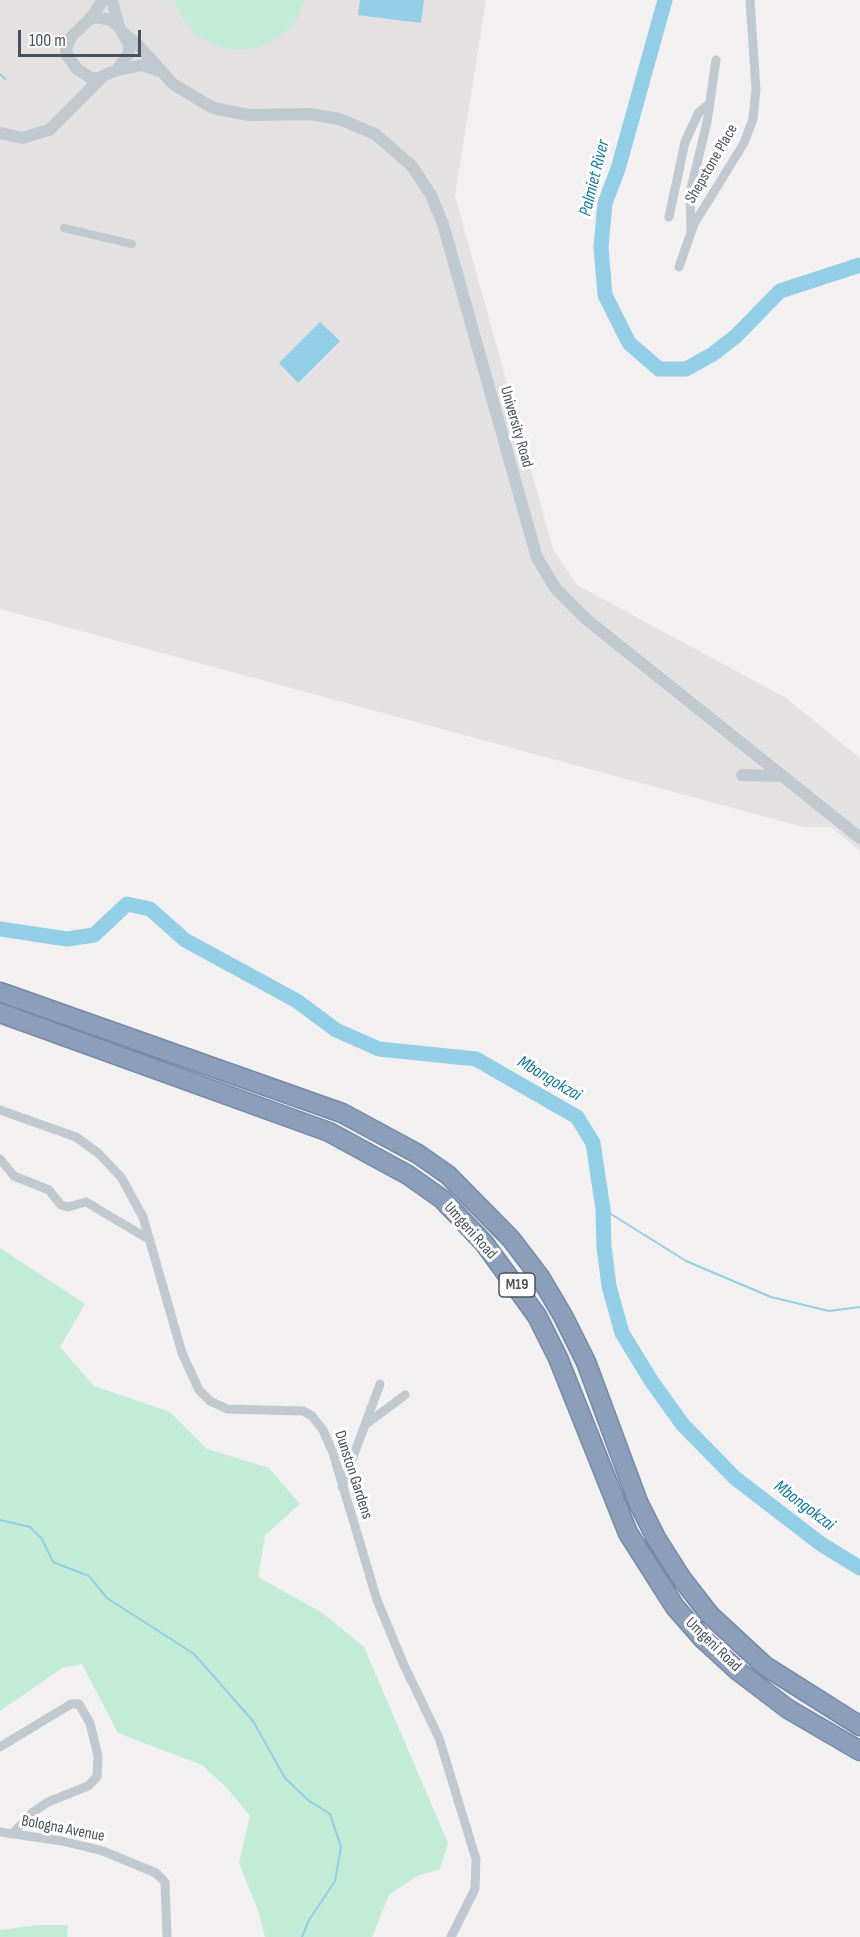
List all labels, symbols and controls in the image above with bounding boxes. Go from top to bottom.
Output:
scale bar [21,18,144,56]
text: 100 m [29,30,66,51]
street label: Shepstone Place [682,121,742,207]
water label: Palmiet River [575,138,615,218]
street label: University Road [495,384,537,470]
water label: Mbongokzai [513,1052,585,1106]
street label: Umgeni Road [439,1199,501,1263]
road number: M19 [499,1273,535,1297]
street label: Dunston Gardens [330,1428,376,1522]
water label: Mbongokzai [769,1476,839,1536]
street label: Umgeni Road [681,1614,745,1676]
street label: Bologna Avenue [20,1812,106,1846]

